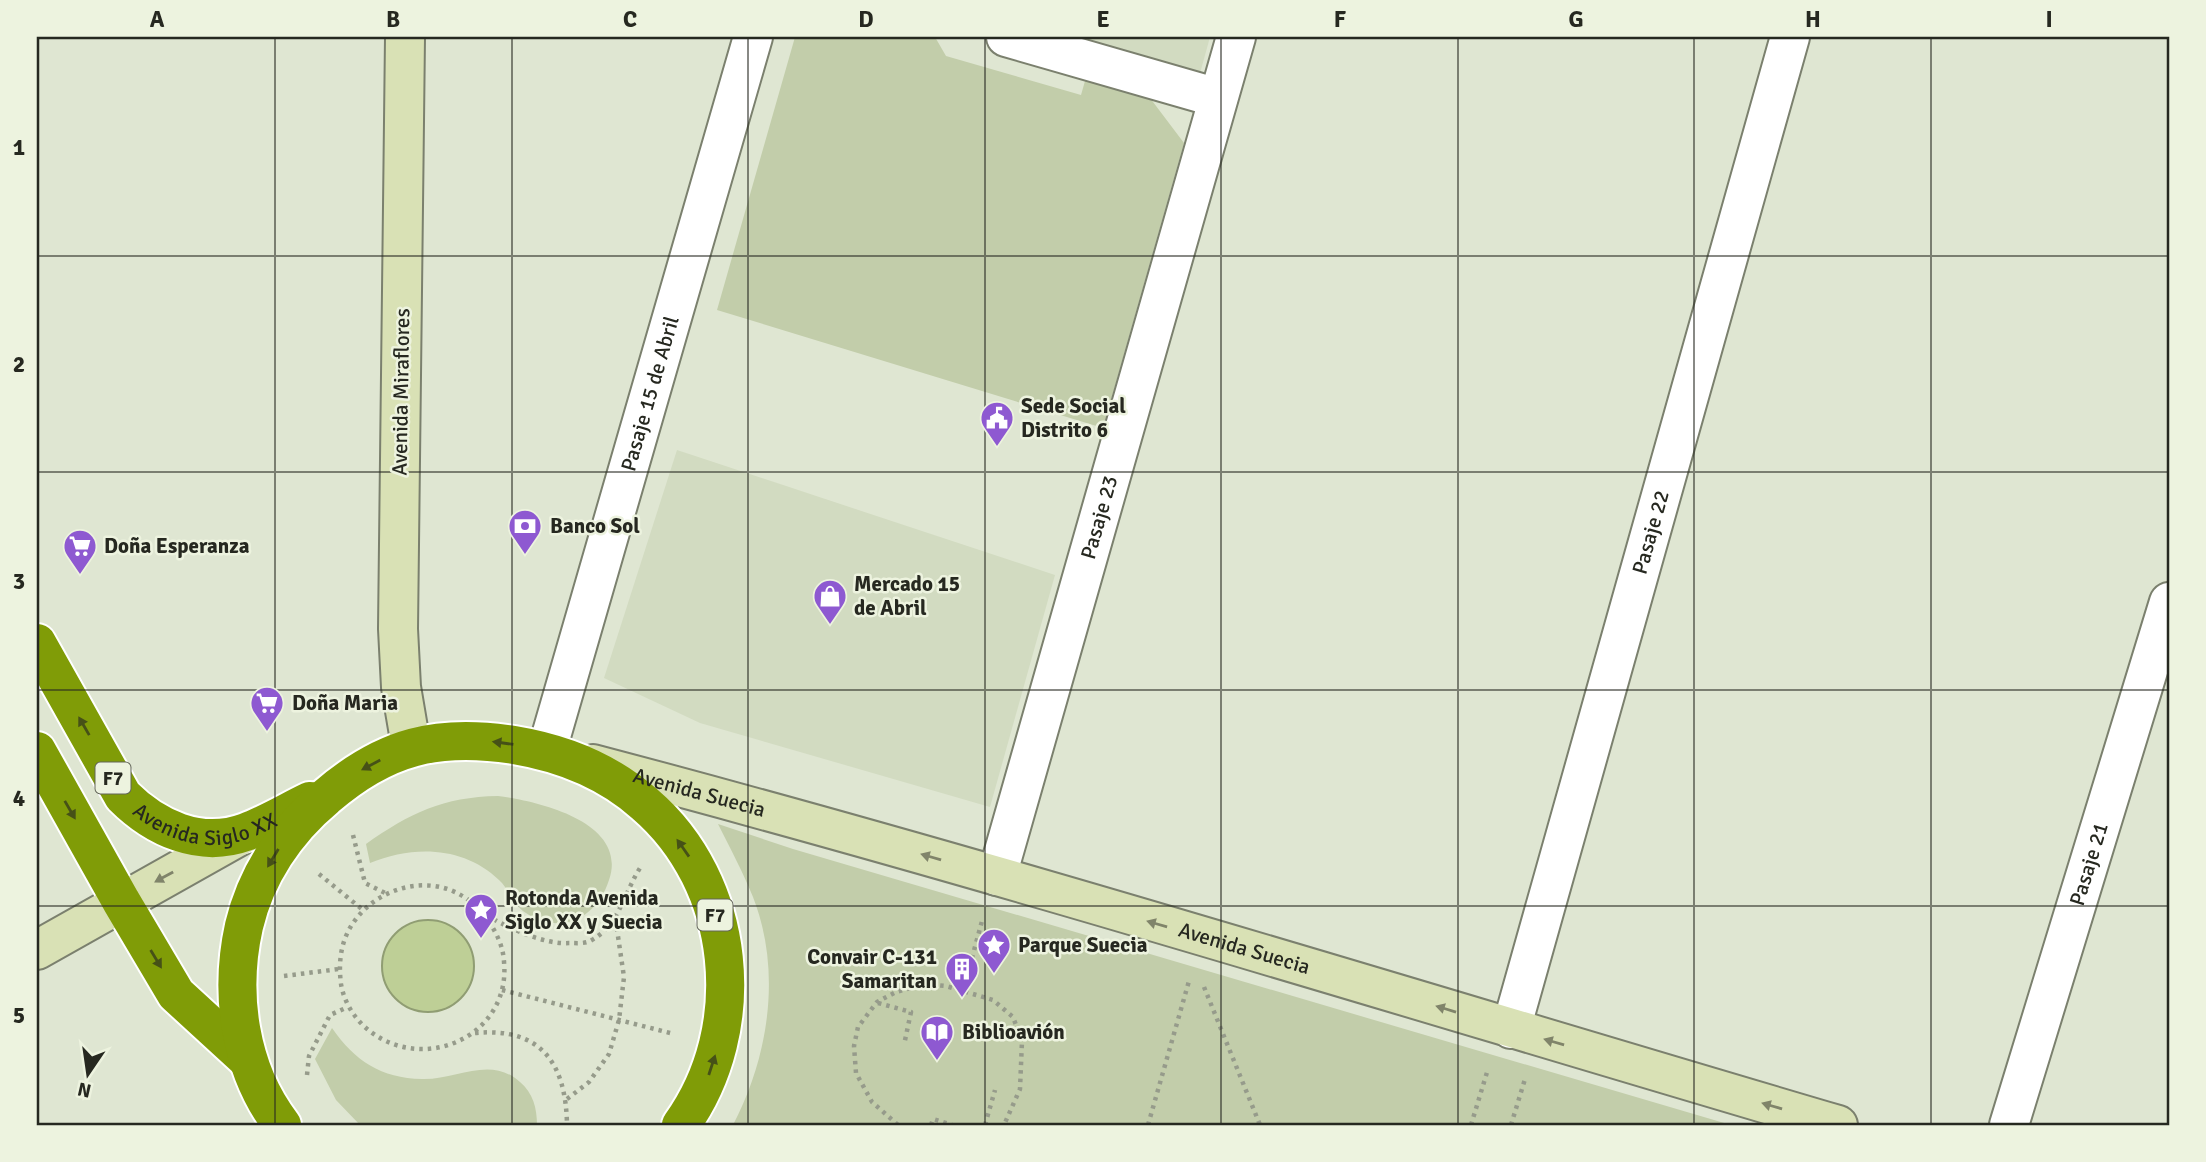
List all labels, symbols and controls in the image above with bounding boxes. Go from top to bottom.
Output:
text: A [150,5,165,34]
text: B [386,5,400,34]
text: C [623,5,637,34]
text: D [858,5,874,34]
text: E [1096,5,1110,34]
text: F [1334,5,1346,34]
text: G [1568,5,1584,34]
text: H [1805,5,1821,34]
text: I [2045,5,2053,34]
text: 1 [13,133,25,162]
street label: Avenida Miraflores [387,308,415,476]
street label: Pasaje 15 de Abril [615,313,685,474]
text: 2 [13,350,25,379]
place label: Sede Social Distrito 6 [1021,393,1126,443]
public building icon: Sede Social Distrito 6 [978,399,1016,448]
street label: Pasaje 23 [1075,473,1123,562]
street label: Pasaje 22 [1627,488,1675,577]
bank icon: Banco Sol [506,507,544,556]
place label: Banco Sol [550,513,640,539]
supermarket icon: Doña Esperanza [61,527,99,576]
place label: Doña Esperanza [104,533,250,559]
text: 3 [13,567,25,596]
place label: Mercado 15 de Abril [854,571,960,621]
shop icon: Mercado 15 de Abril [811,577,849,626]
supermarket icon: Doña Maria [248,684,286,733]
place label: Doña Maria [292,690,398,716]
one-way arrow [78,716,90,736]
one-way arrow [492,738,514,749]
one-way arrow [361,759,381,770]
road number: F7 [96,762,130,793]
street label: Avenida Suecia [630,762,768,823]
text: 4 [13,784,25,813]
street label: Avenida Siglo XX [128,797,281,851]
one-way arrow [64,800,76,820]
street label: Pasaje 21 [2064,819,2114,909]
one-way arrow [676,839,690,857]
one-way arrow [267,848,279,867]
one-way arrow [920,852,941,862]
one-way arrow [154,871,174,883]
place label: Rotonda Avenida Siglo XX y Suecia [505,885,663,935]
place icon: Rotonda Avenida Siglo XX y Suecia [462,891,500,940]
road number: F7 [698,900,732,931]
street label: Avenida Suecia [1175,917,1313,980]
one-way arrow [1146,918,1167,928]
place icon: Parque Suecia [975,926,1013,975]
place label: Parque Suecia [1018,932,1148,958]
place label: Convair C-131 Samaritan [807,944,937,994]
one-way arrow [150,950,162,969]
building icon: Convair C-131 Samaritan [943,950,981,999]
text: 5 [13,1001,25,1030]
one-way arrow [1435,1004,1456,1014]
library icon: Biblioavión [918,1013,956,1062]
place label: Biblioavión [962,1019,1065,1045]
one-way arrow [1543,1036,1564,1046]
north arrow [52,1040,122,1110]
one-way arrow [708,1055,718,1076]
text: N [75,1076,94,1103]
one-way arrow [1762,1100,1783,1110]

